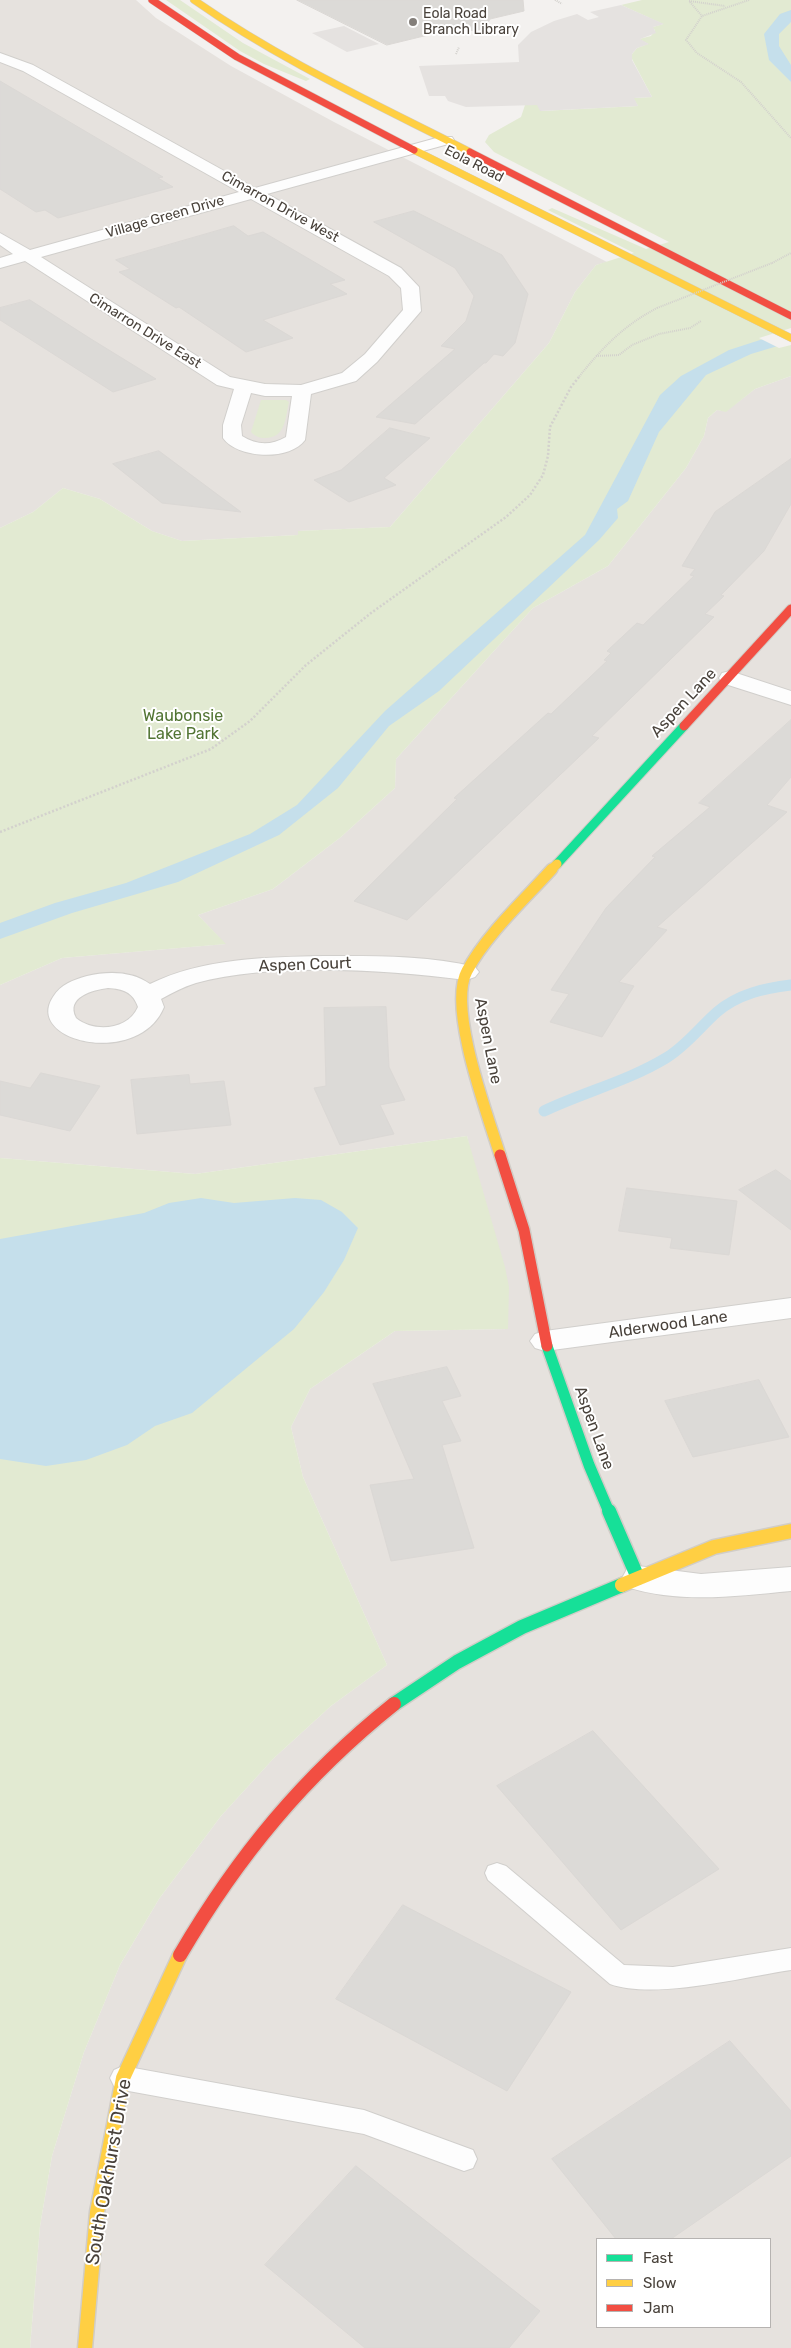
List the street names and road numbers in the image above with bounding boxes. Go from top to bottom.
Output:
street label: Eola Road [442,142,506,186]
street label: Cimarron Drive West [218,168,342,246]
street label: Village Green Drive [104,192,226,242]
street label: Cimarron Drive East [86,290,204,372]
street label: Aspen Lane [647,664,721,742]
street label: Aspen Court [258,954,352,976]
street label: Aspen Lane [470,996,506,1086]
street label: Alderwood Lane [607,1307,729,1343]
street label: Aspen Lane [570,1384,618,1472]
street label: South Oakhurst Drive [81,2077,137,2267]

